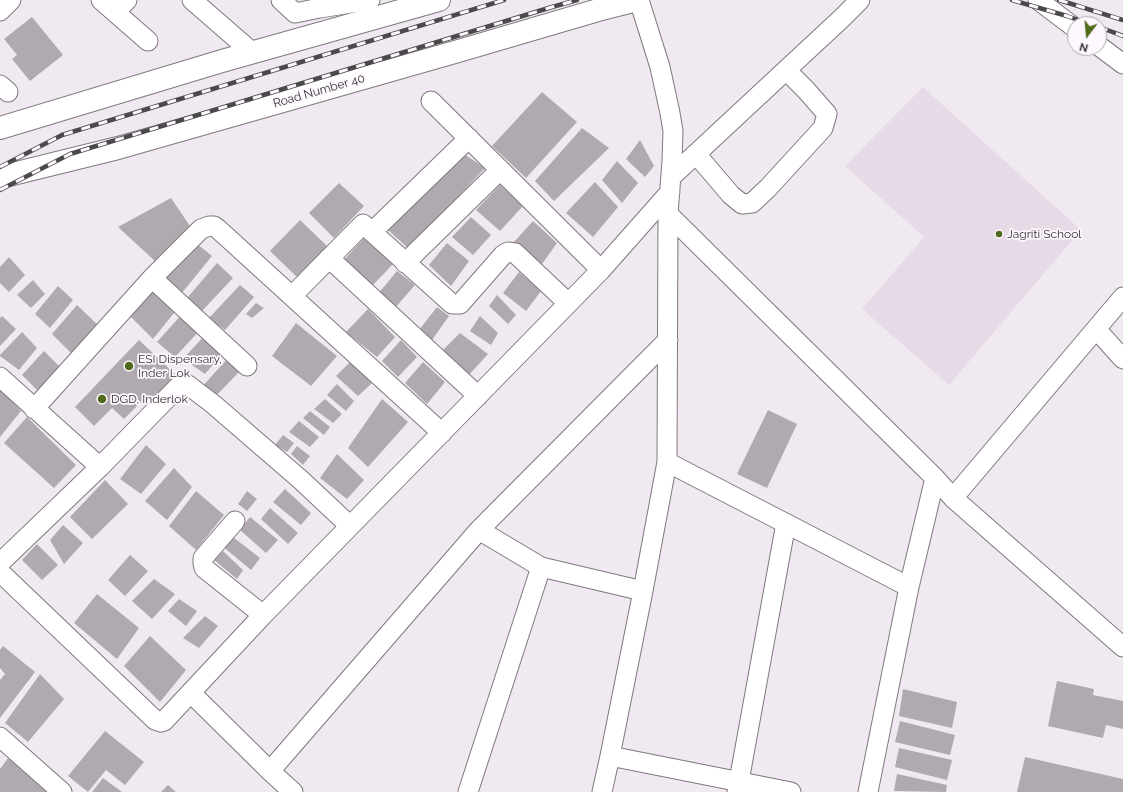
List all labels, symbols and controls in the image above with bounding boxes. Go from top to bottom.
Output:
north arrow [1067,16,1107,56]
text: N [1078,40,1090,54]
street label: Road Number 40 [271,71,367,111]
place label: Jagriti School [1007,227,1082,241]
marker: Jagriti School [994,229,1004,239]
place label: ESI Dispensary, Inder Lok [138,352,222,380]
marker: ESI Dispensary, Inder Lok [123,360,135,372]
place label: DGD, Inderlok [111,392,188,406]
marker: DGD, Inderlok [96,393,108,405]

